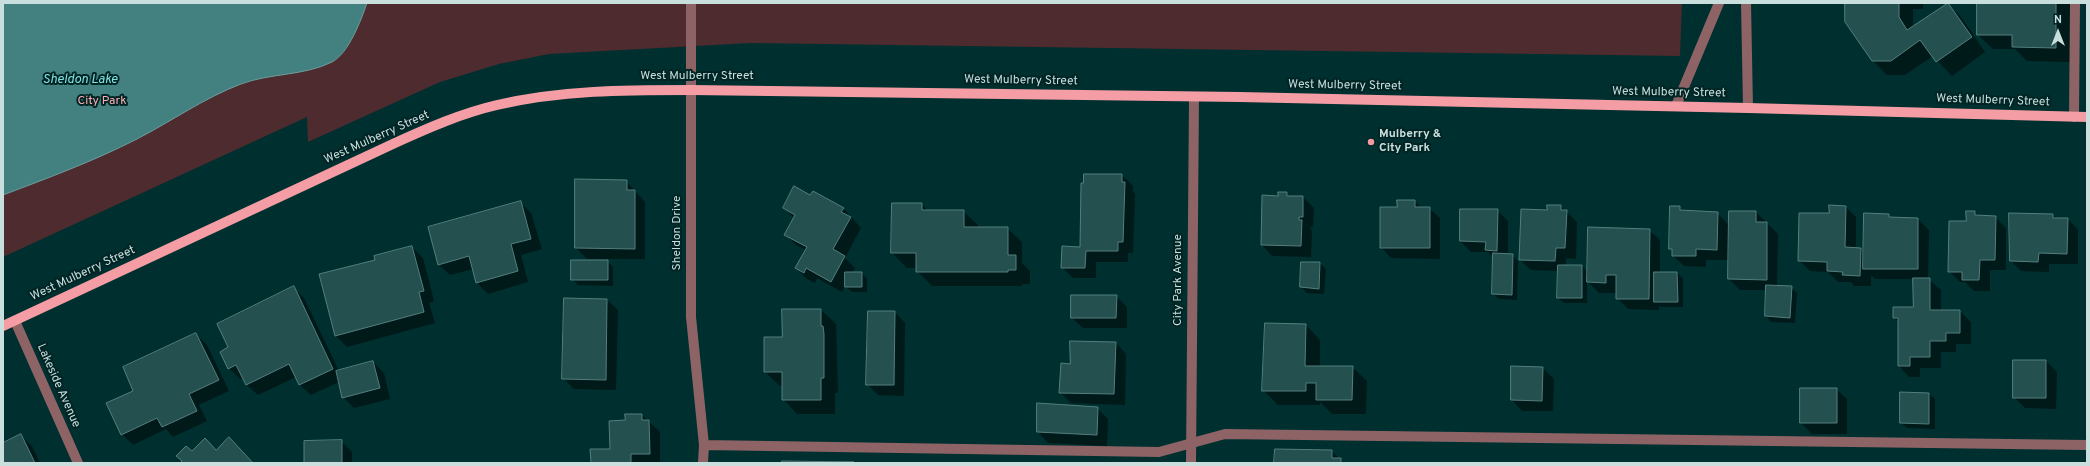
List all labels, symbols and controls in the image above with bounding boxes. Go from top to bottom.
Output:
north arrow [2038,12,2078,52]
text: N [2054,13,2062,27]
street label: West Mulberry Street [640,70,754,84]
water label: Sheldon Lake [43,72,117,88]
street label: West Mulberry Street [964,73,1078,89]
street label: West Mulberry Street [1288,78,1402,94]
street label: West Mulberry Street [1612,85,1726,101]
street label: West Mulberry Street [1936,92,2050,110]
park label: City Park [77,95,127,109]
street label: West Mulberry Street [322,108,432,168]
place label: Mulberry & City Park [1379,128,1441,156]
marker: Mulberry & City Park [1366,137,1376,147]
street label: Sheldon Drive [671,195,685,271]
street label: City Park Avenue [1172,234,1186,326]
street label: West Mulberry Street [28,243,138,305]
street label: Lakeside Avenue [33,342,83,430]

